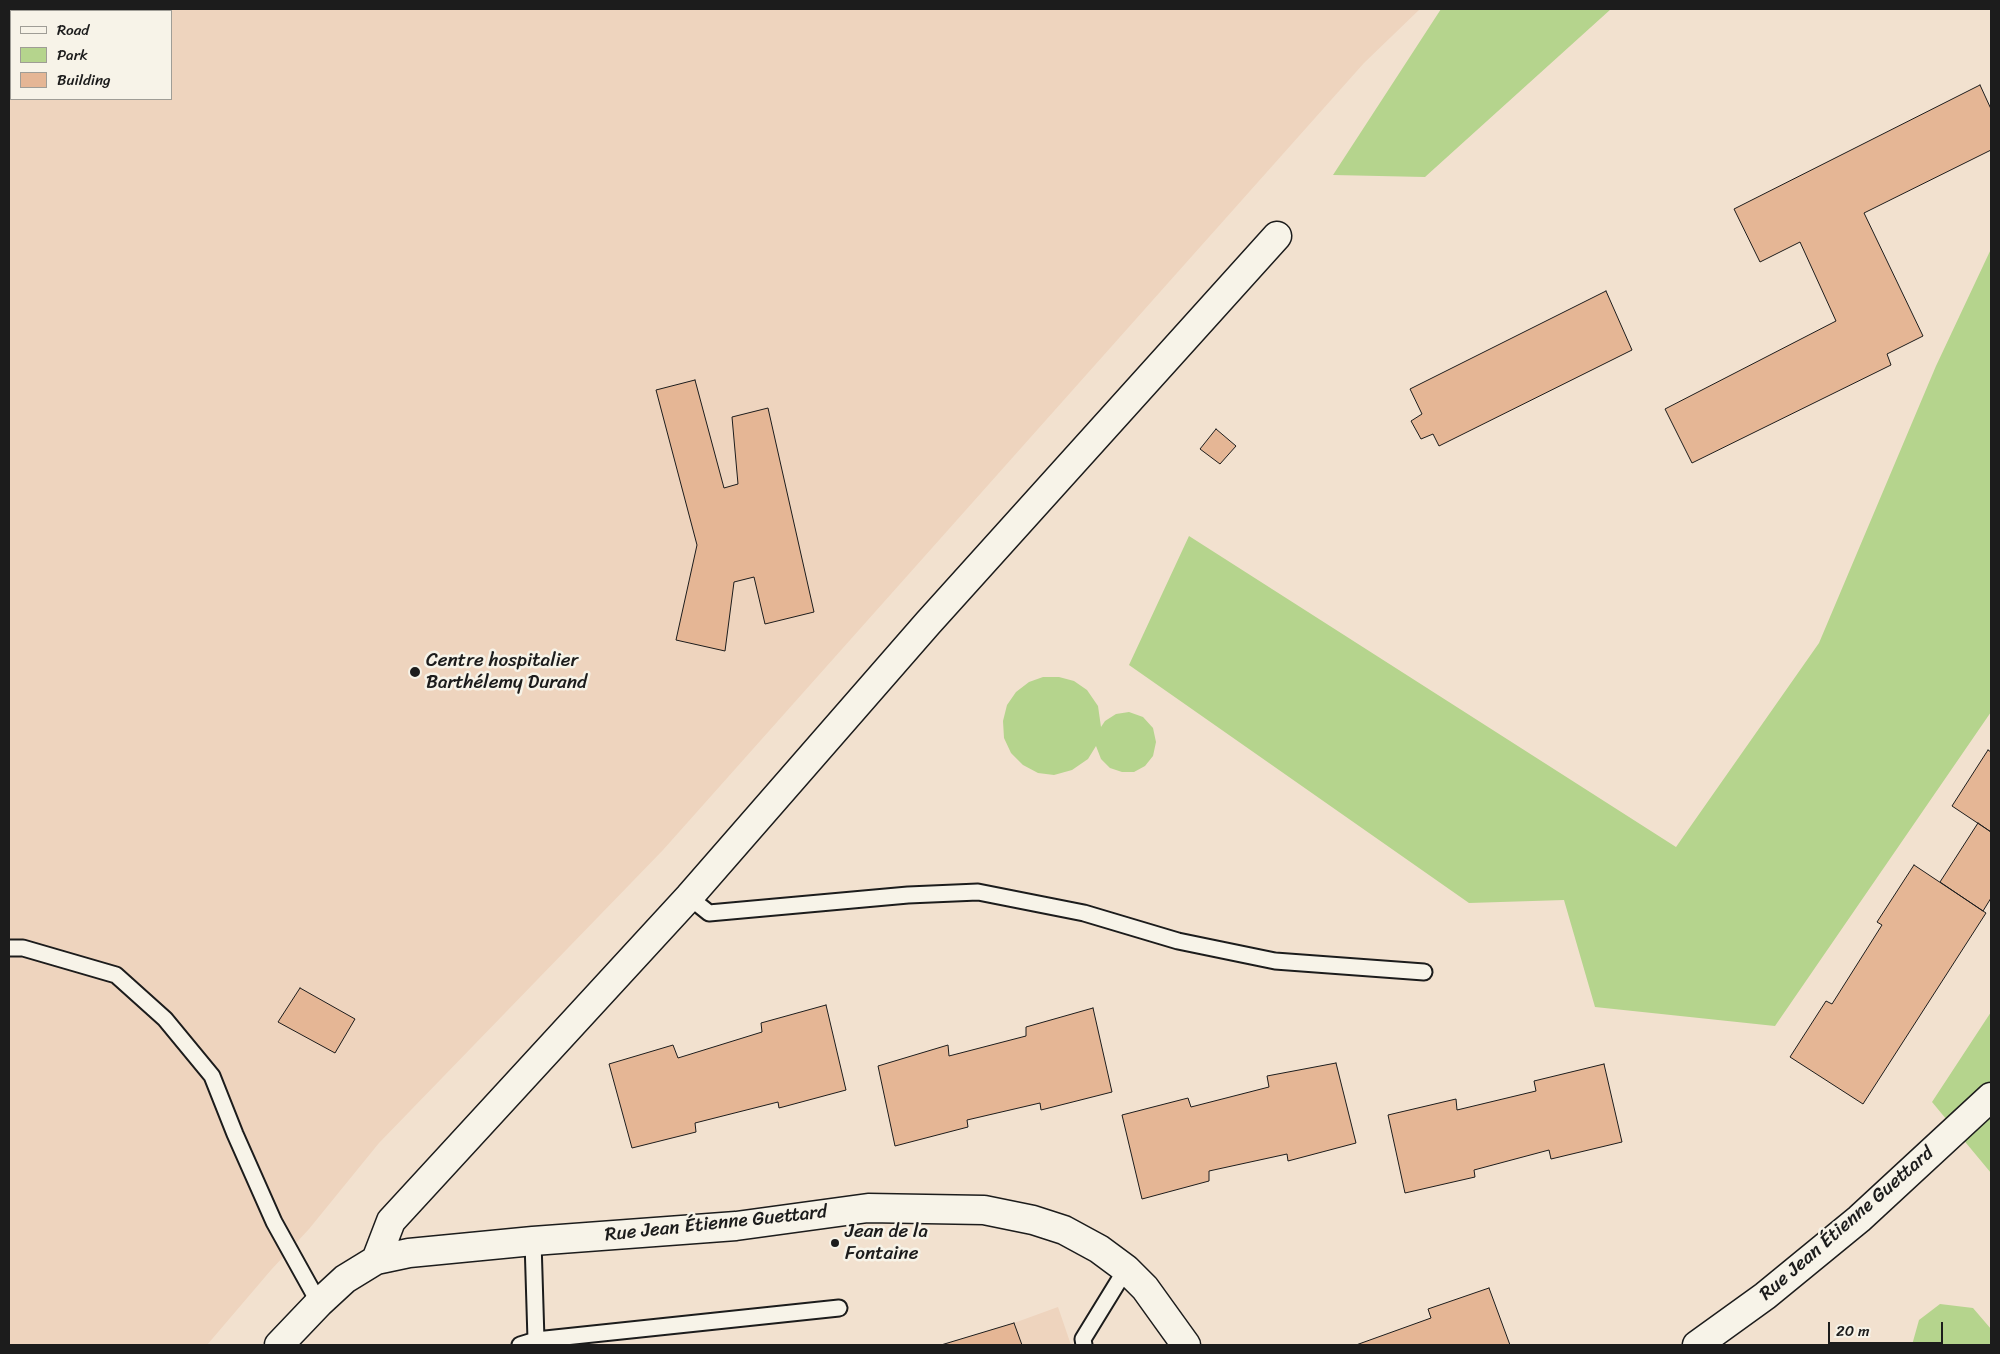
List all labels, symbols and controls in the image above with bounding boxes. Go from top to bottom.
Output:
legend [10,10,172,100]
text: Road [57,17,89,43]
text: Park [57,42,88,68]
text: Building [57,67,111,93]
place label: Centre hospitalier Barthélemy Durand [426,650,587,694]
marker: Centre hospitalier Barthélemy Durand [408,665,422,679]
street label: Rue Jean Étienne Guettard [1755,1142,1939,1306]
street label: Rue Jean Étienne Guettard [604,1201,828,1247]
place label: Jean de la Fontaine [845,1221,928,1265]
marker: Jean de la Fontaine [829,1237,841,1249]
scale bar [1830,1312,1945,1344]
text: 20 m [1836,1318,1870,1344]

